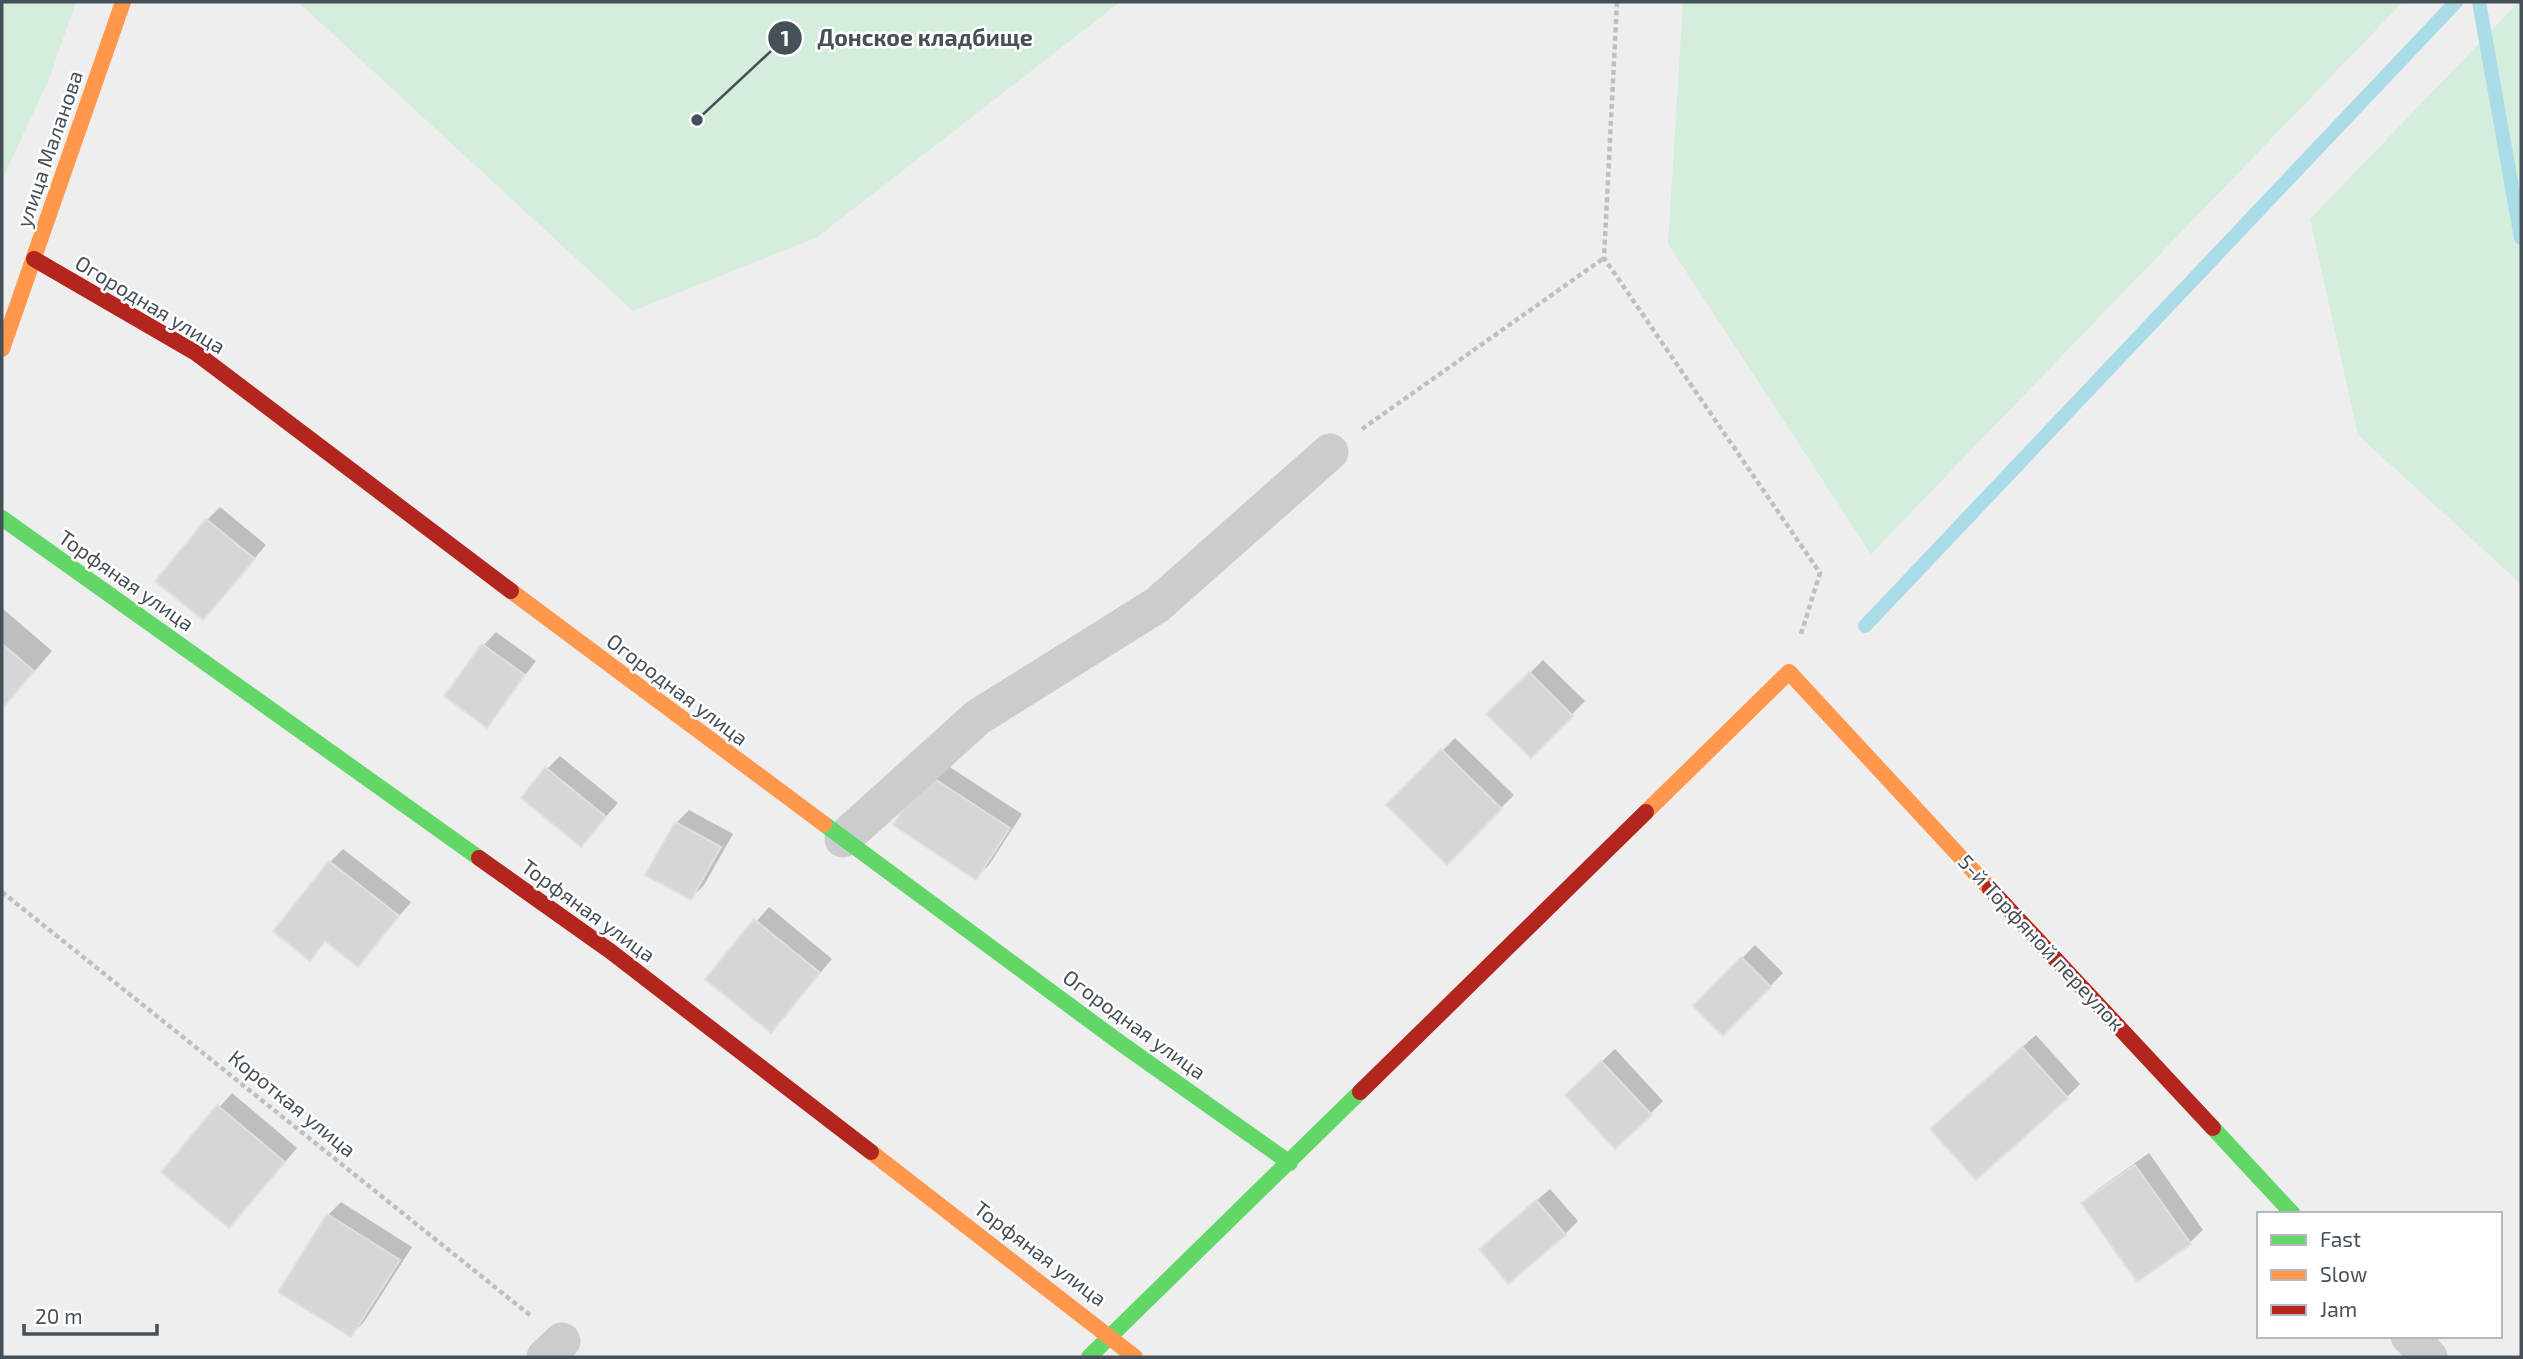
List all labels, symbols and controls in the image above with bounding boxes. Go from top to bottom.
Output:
callout: Донское кладбище [768,16,1046,60]
text: Донское кладбище [817,23,1033,51]
text: 1 [780,25,790,50]
street label: улица Маланова [10,67,88,231]
street label: Огородная улица [71,249,230,359]
street label: Торфяная улица [54,524,199,636]
street label: Огородная улица [602,628,753,751]
street label: 5-й Торфяной переулок [1953,849,2130,1036]
street label: Торфяная улица [517,853,661,967]
street label: Огородная улица [1058,964,1211,1085]
street label: Короткая улица [224,1044,362,1163]
street label: Торфяная улица [969,1195,1112,1311]
legend [2257,1212,2502,1338]
text: Fast [2320,1226,2361,1251]
text: Slow [2320,1261,2367,1286]
scale bar [24,1292,158,1336]
text: Jam [2320,1296,2357,1321]
text: 20 m [35,1303,83,1328]

